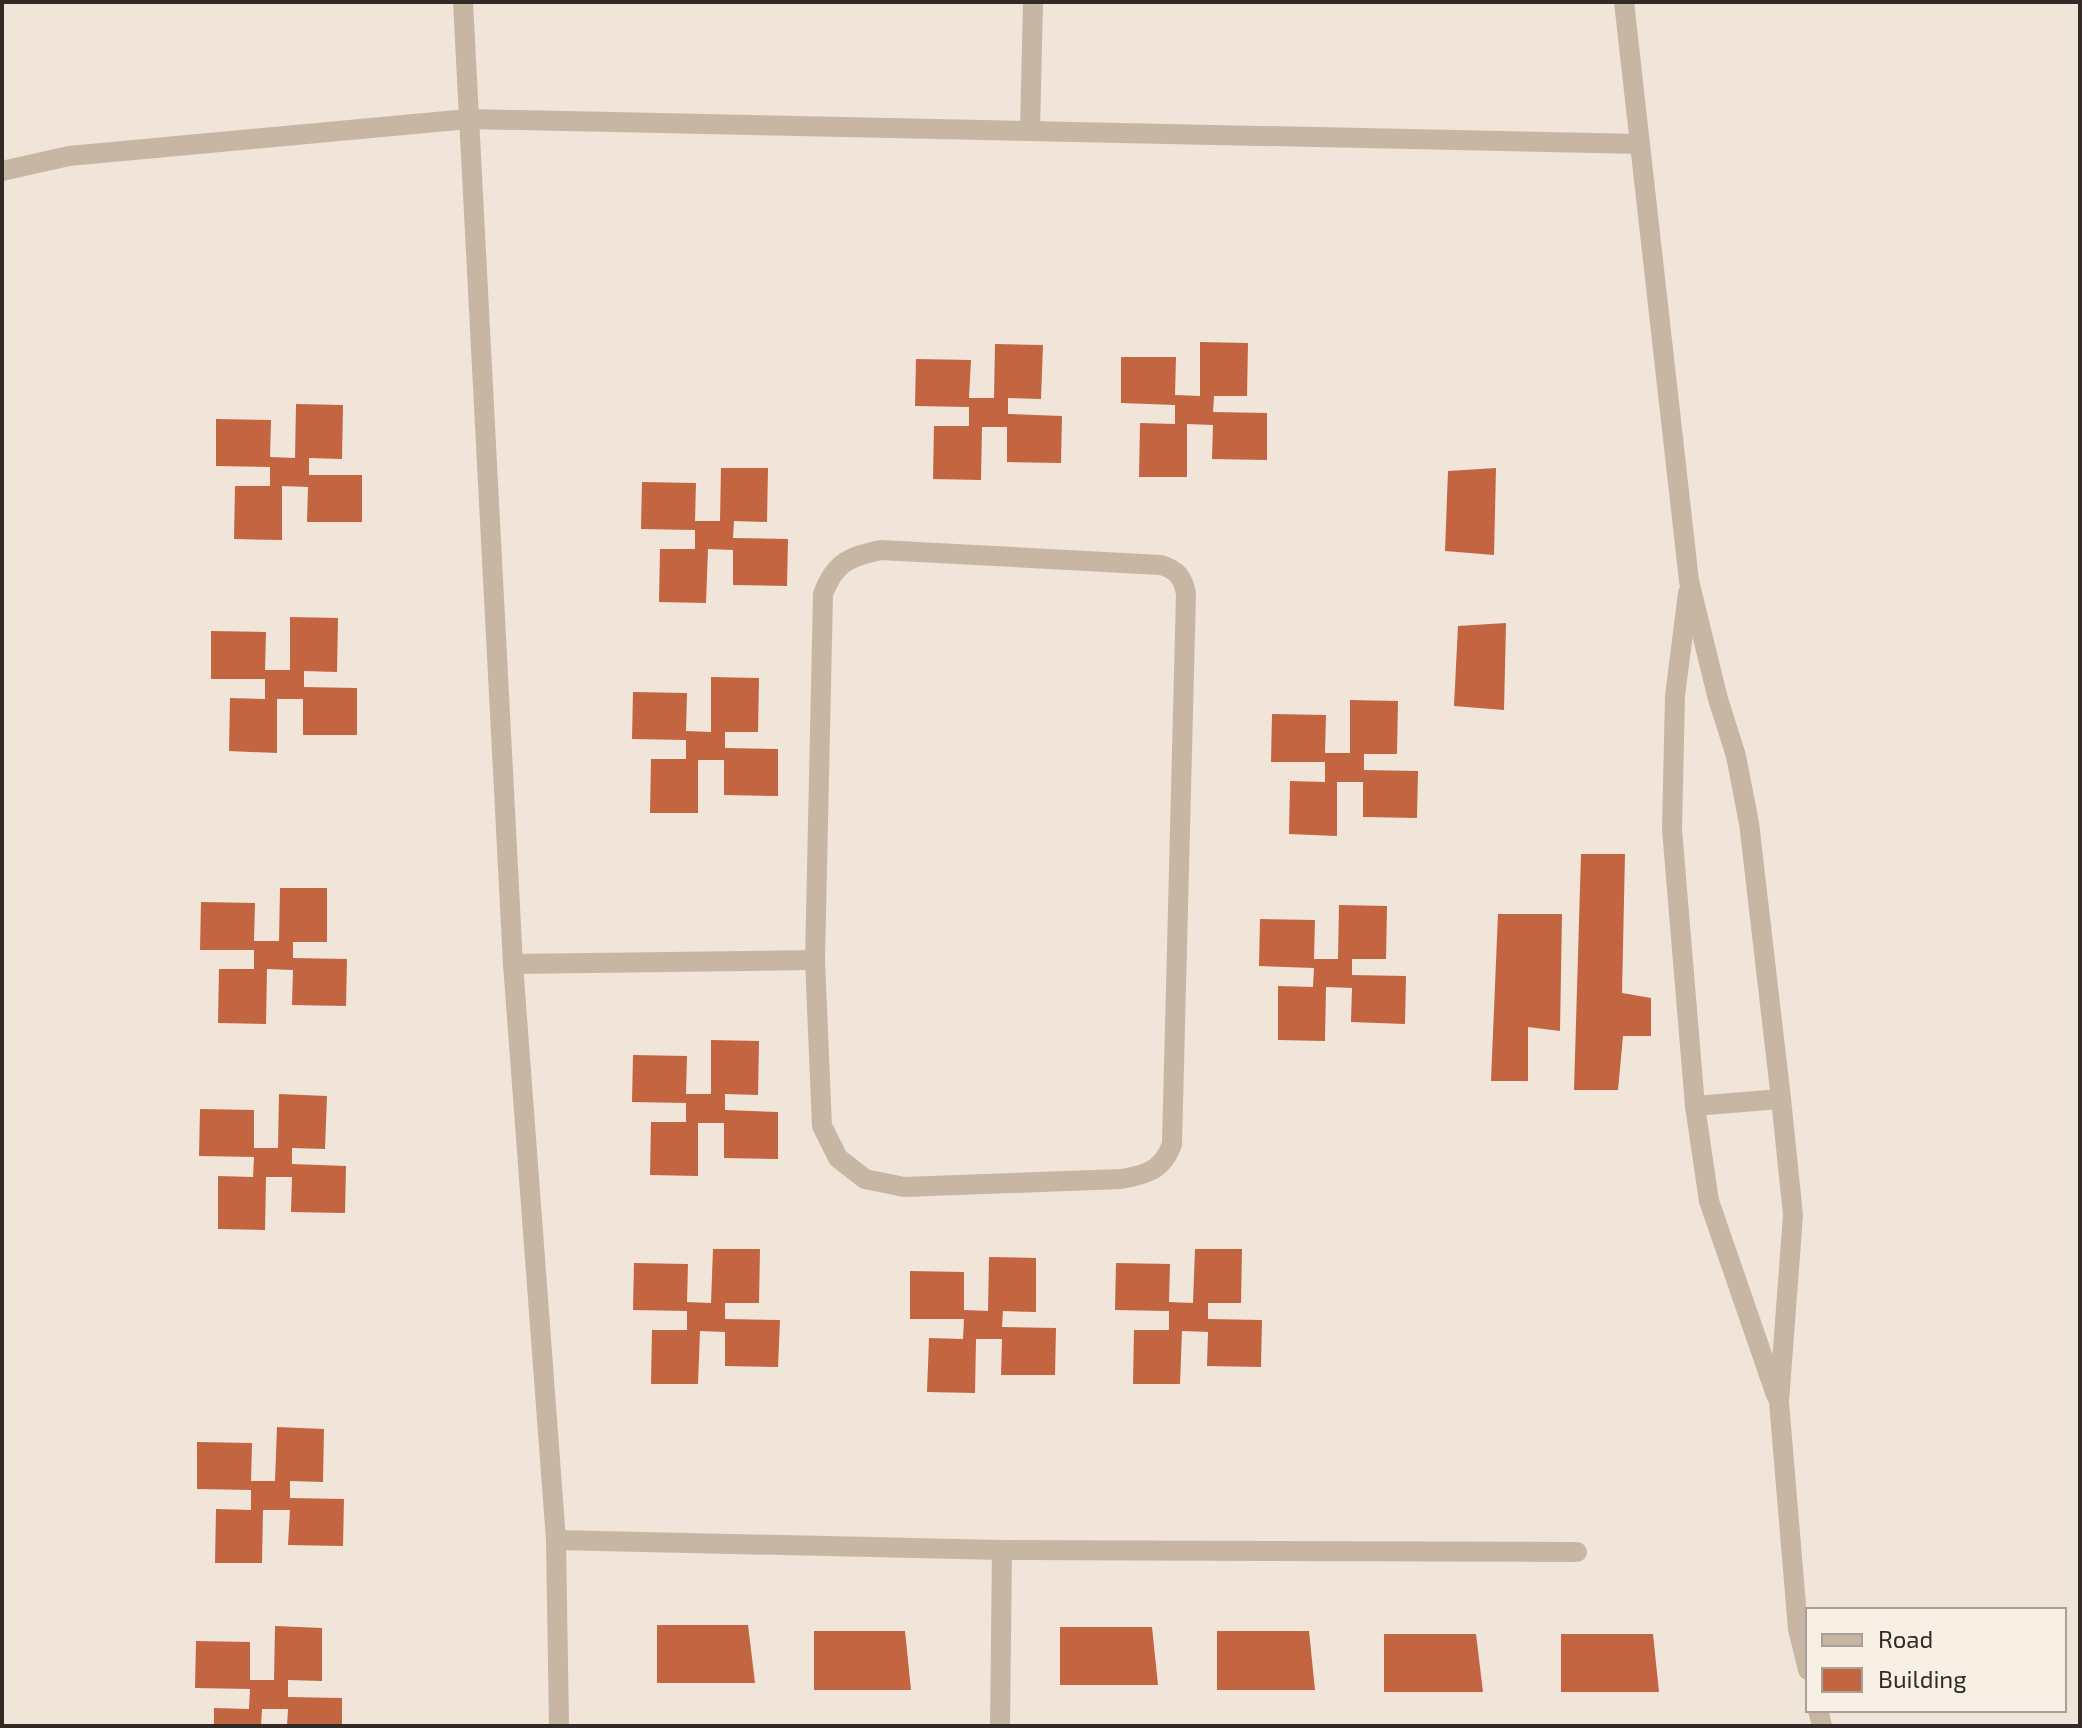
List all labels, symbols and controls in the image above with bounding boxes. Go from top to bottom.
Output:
legend [1806,1608,2066,1712]
text: Road [1878,1624,1933,1653]
text: Building [1878,1664,1967,1693]

